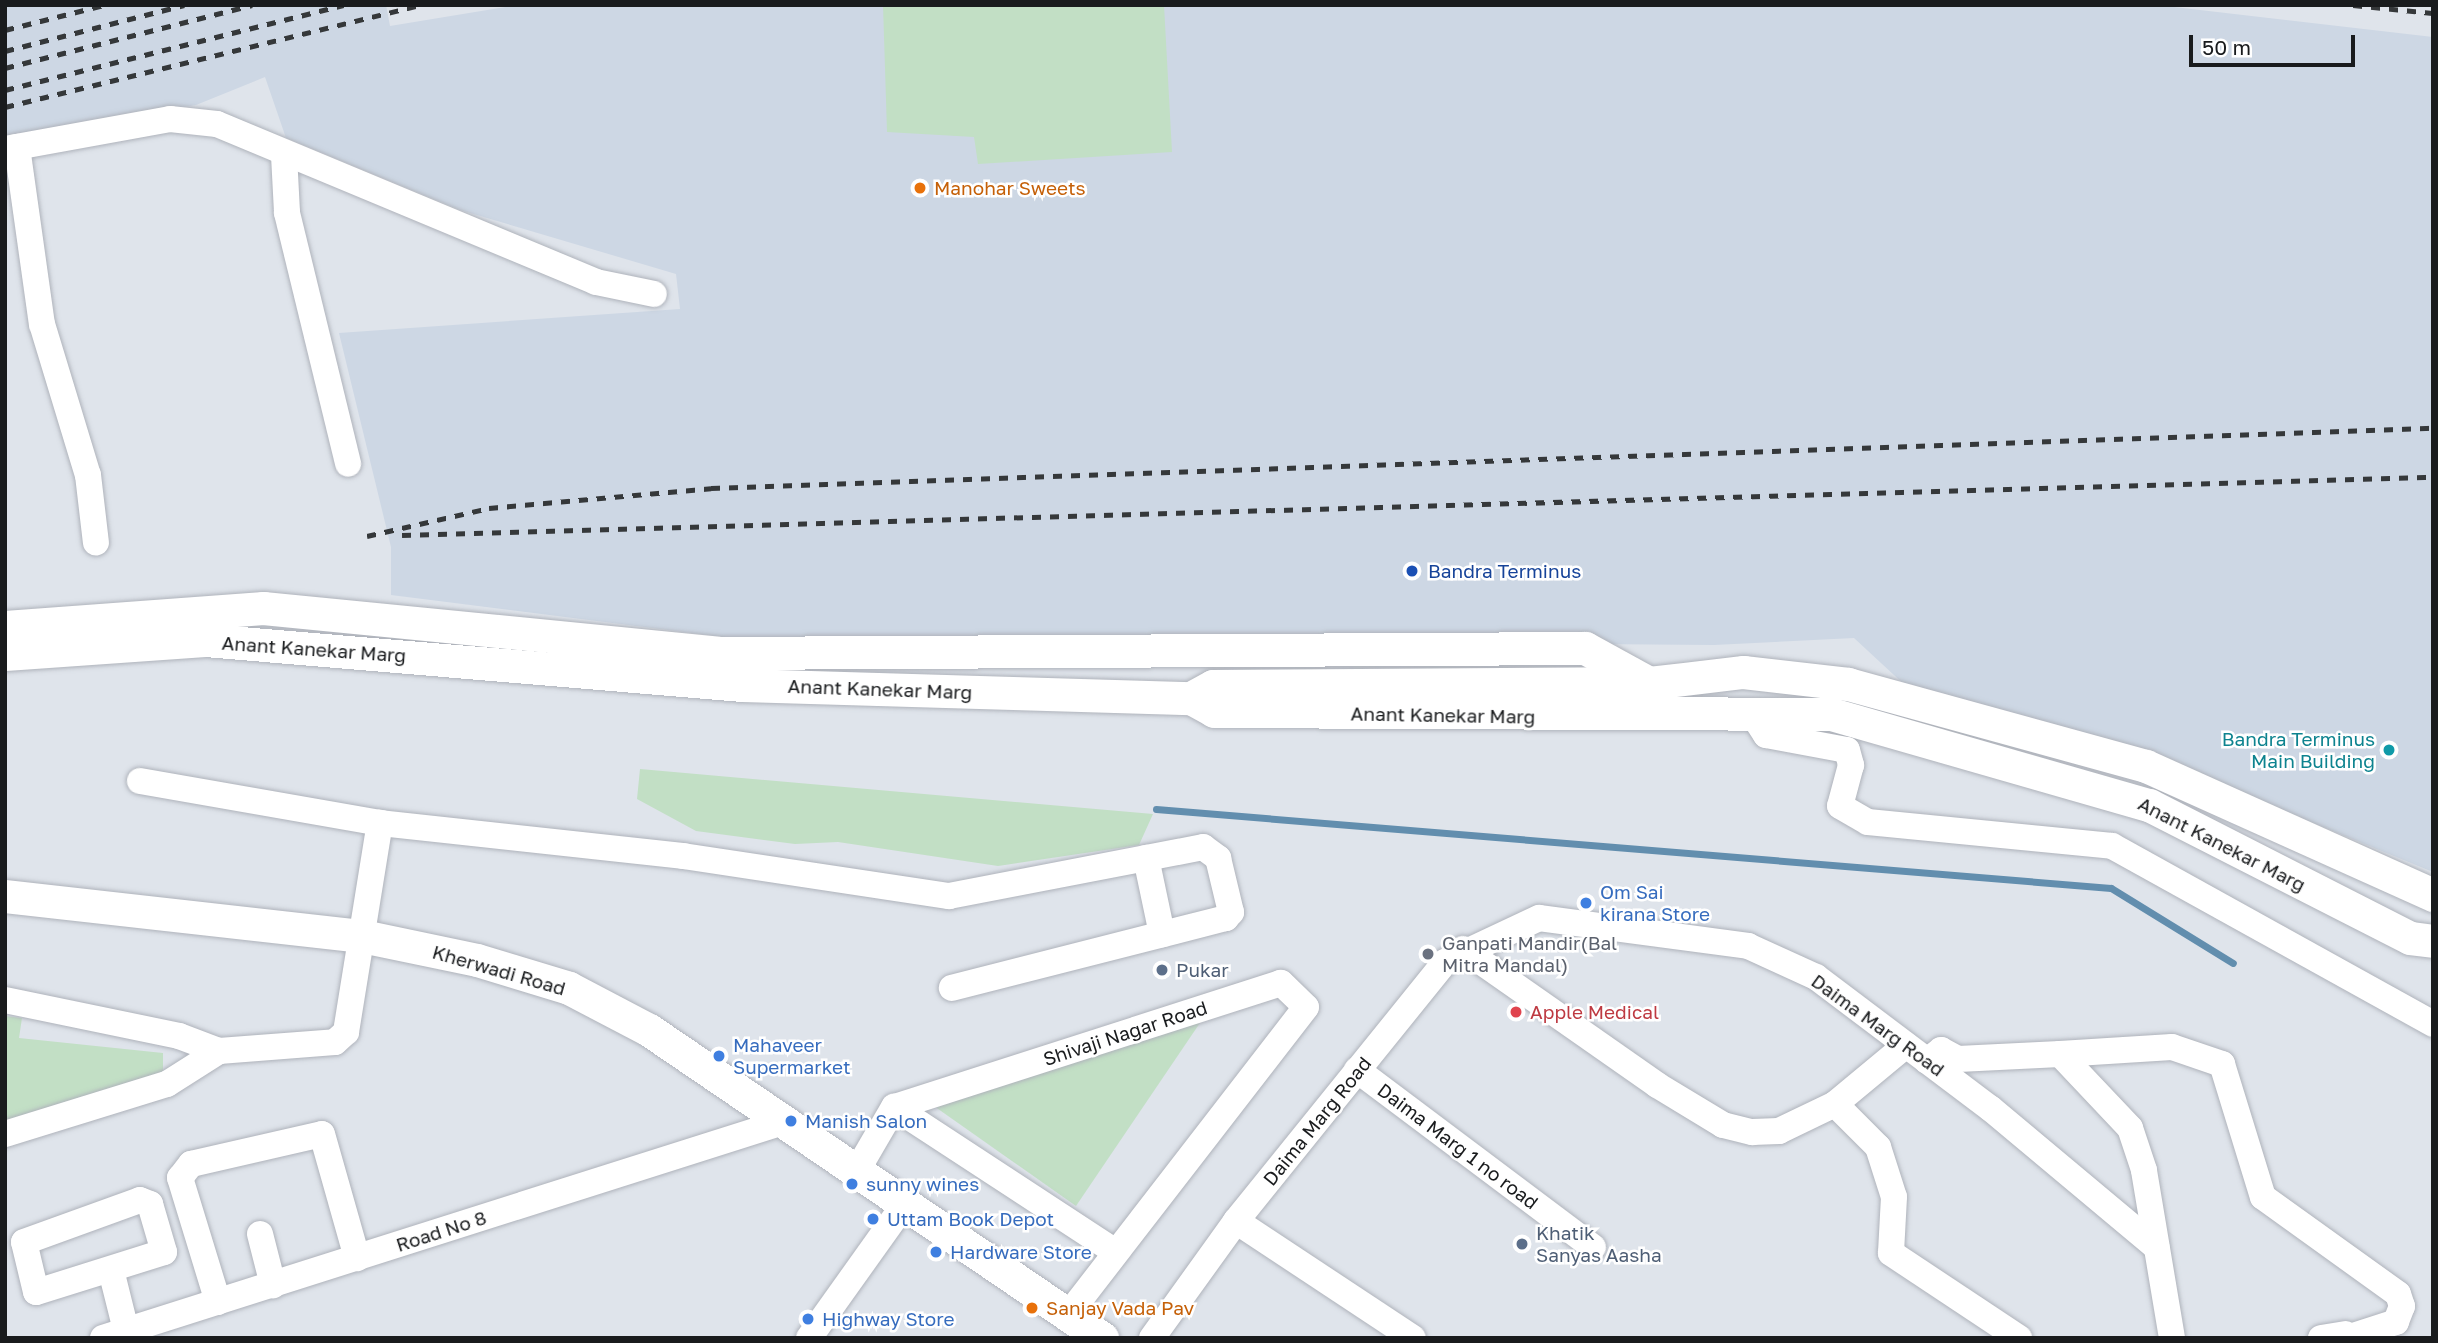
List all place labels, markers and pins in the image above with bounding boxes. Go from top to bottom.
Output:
place label: Manohar Sweets [934,177,1086,199]
marker: Manohar Sweets [912,180,928,196]
place label: Bandra Terminus [1428,560,1581,582]
marker: Bandra Terminus [1402,561,1422,581]
place label: Bandra Terminus Main Building [2222,728,2375,772]
marker: Bandra Terminus Main Building [2381,742,2397,758]
place label: Om Sai kirana Store [1600,881,1710,925]
marker: Om Sai kirana Store [1578,895,1594,911]
place label: Ganpati Mandir(Bal Mitra Mandal) [1442,932,1617,976]
marker: Ganpati Mandir(Bal Mitra Mandal) [1420,946,1436,962]
place label: Pukar [1176,959,1229,981]
marker: Pukar [1154,962,1170,978]
place label: Apple Medical [1530,1001,1659,1023]
marker: Apple Medical [1508,1004,1524,1020]
place label: Mahaveer Supermarket [733,1034,851,1078]
marker: Mahaveer Supermarket [711,1048,727,1064]
place label: Manish Salon [805,1110,927,1132]
marker: Manish Salon [783,1113,799,1129]
place label: sunny wines [866,1173,979,1195]
marker: sunny wines [844,1176,860,1192]
place label: Uttam Book Depot [887,1208,1054,1230]
marker: Uttam Book Depot [865,1211,881,1227]
place label: Khatik Sanyas Aasha [1536,1222,1662,1266]
marker: Khatik Sanyas Aasha [1514,1236,1530,1252]
place label: Hardware Store [950,1241,1092,1263]
marker: Hardware Store [928,1244,944,1260]
place label: Sanjay Vada Pav [1046,1297,1194,1319]
marker: Sanjay Vada Pav [1024,1300,1040,1316]
place label: Highway Store [822,1308,954,1330]
marker: Highway Store [800,1311,816,1327]

